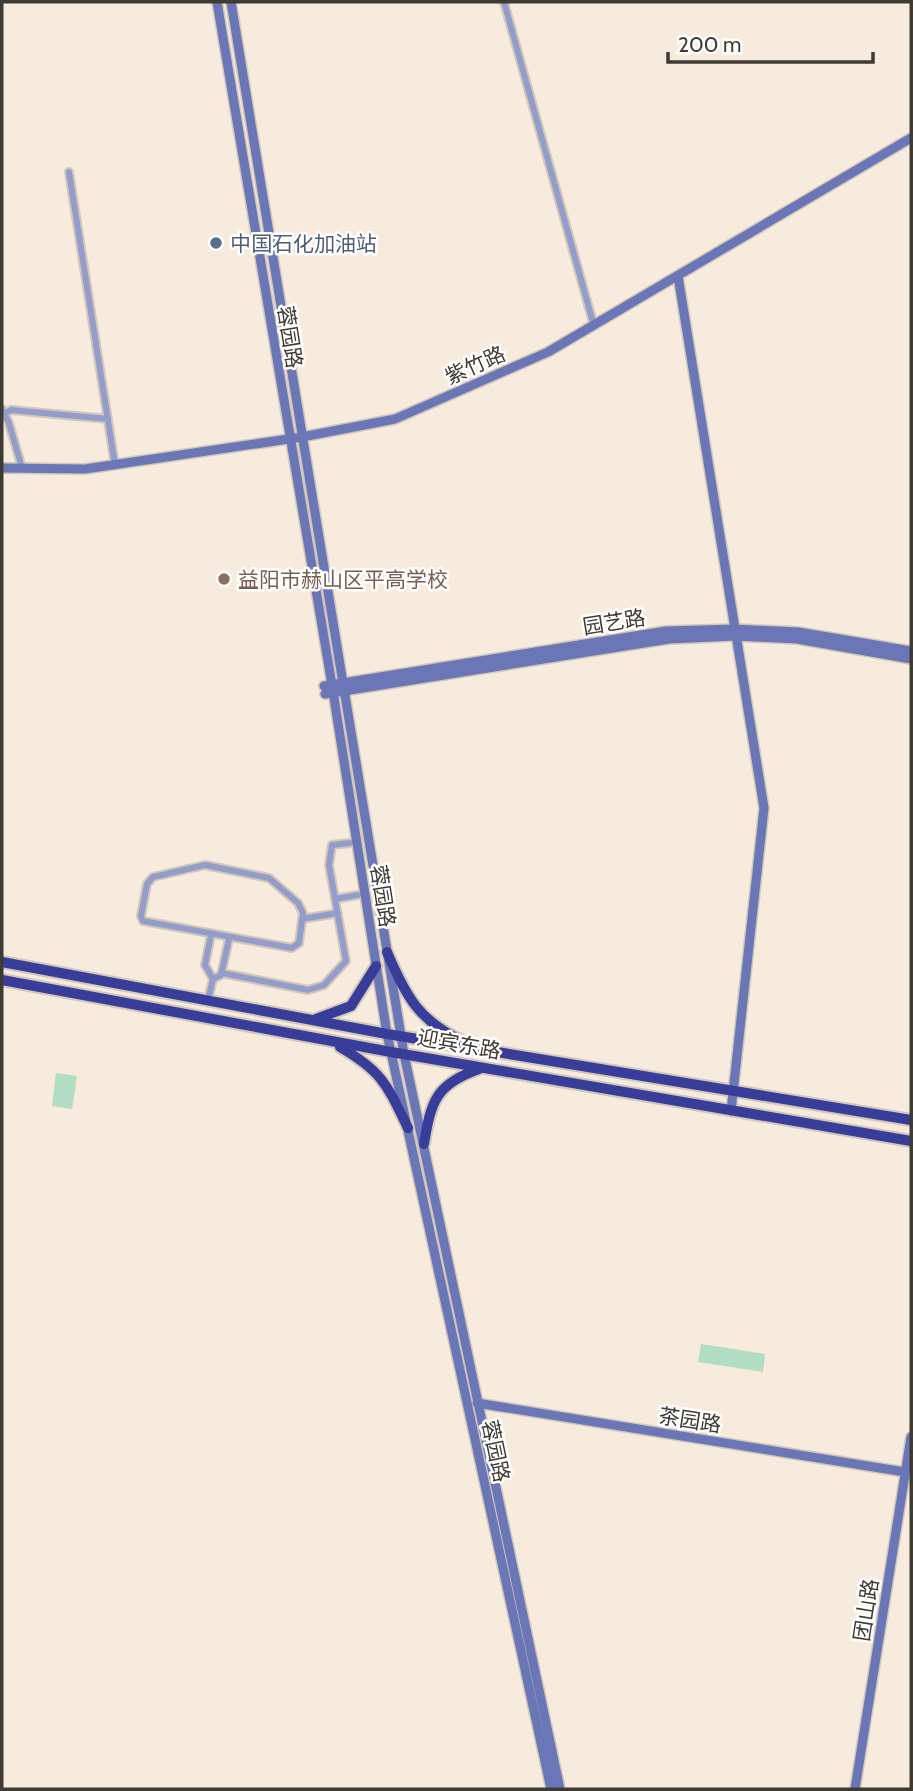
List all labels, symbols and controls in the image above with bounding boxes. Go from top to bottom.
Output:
scale bar [668,21,873,65]
text: 200 m [678,32,741,57]
place label: 中国石化加油站 [230,231,377,256]
marker: 中国石化加油站 [208,235,224,251]
street label: 蓉园路 [273,304,307,370]
street label: 紫竹路 [441,341,509,389]
place label: 益阳市赫山区平高学校 [238,567,448,592]
marker: 益阳市赫山区平高学校 [216,571,232,587]
street label: 园艺路 [581,605,647,639]
street label: 蓉园路 [366,863,400,929]
street label: 迎宾东路 [415,1024,503,1064]
street label: 茶园路 [657,1403,723,1437]
street label: 蓉园路 [477,1418,515,1484]
street label: 团山路 [849,1577,883,1643]

